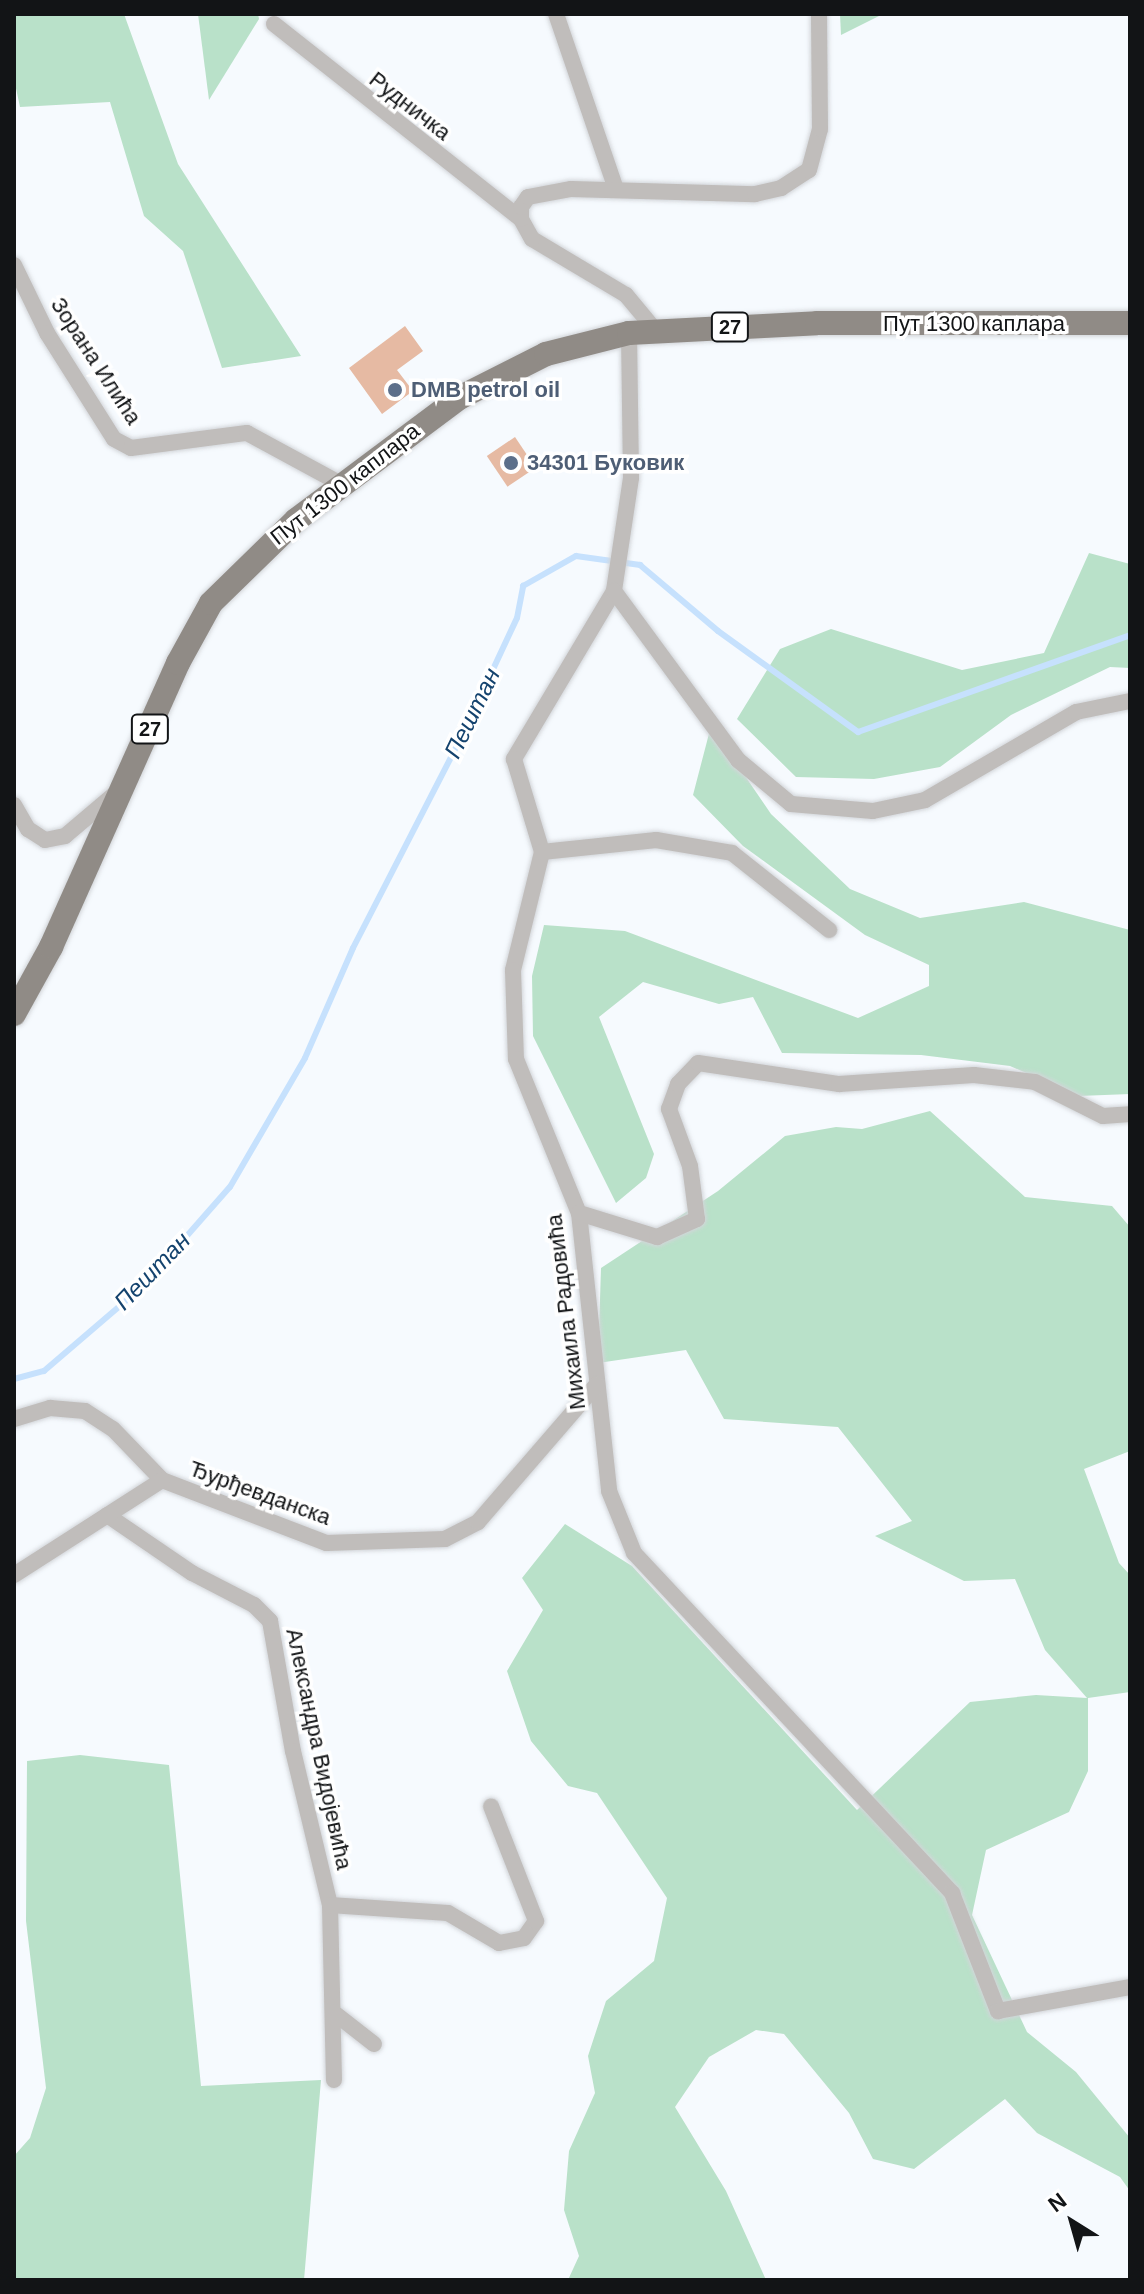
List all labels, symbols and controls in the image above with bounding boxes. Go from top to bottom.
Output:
street label: Рудничка [364,66,456,146]
street label: Зорана Илића [45,293,147,429]
road number: 27 [710,311,750,343]
street label: Пут 1300 каплара [883,311,1065,337]
place label: DMB petrol oil [411,377,560,403]
marker: DMB petrol oil [386,381,404,399]
street label: Пут 1300 каплара [265,418,425,550]
place label: 34301 Буковик [527,450,684,476]
marker: 34301 Буковик [502,454,520,472]
water label: Пештан [438,663,506,763]
road number: 27 [130,713,170,745]
street label: Михаила Радовића [541,1213,591,1411]
water label: Пештан [108,1226,196,1316]
street label: Ђурђевданска [186,1455,334,1531]
street label: Александра Видојевића [281,1626,357,1872]
north arrow [1032,2182,1112,2262]
text: N [1043,2188,1071,2217]

